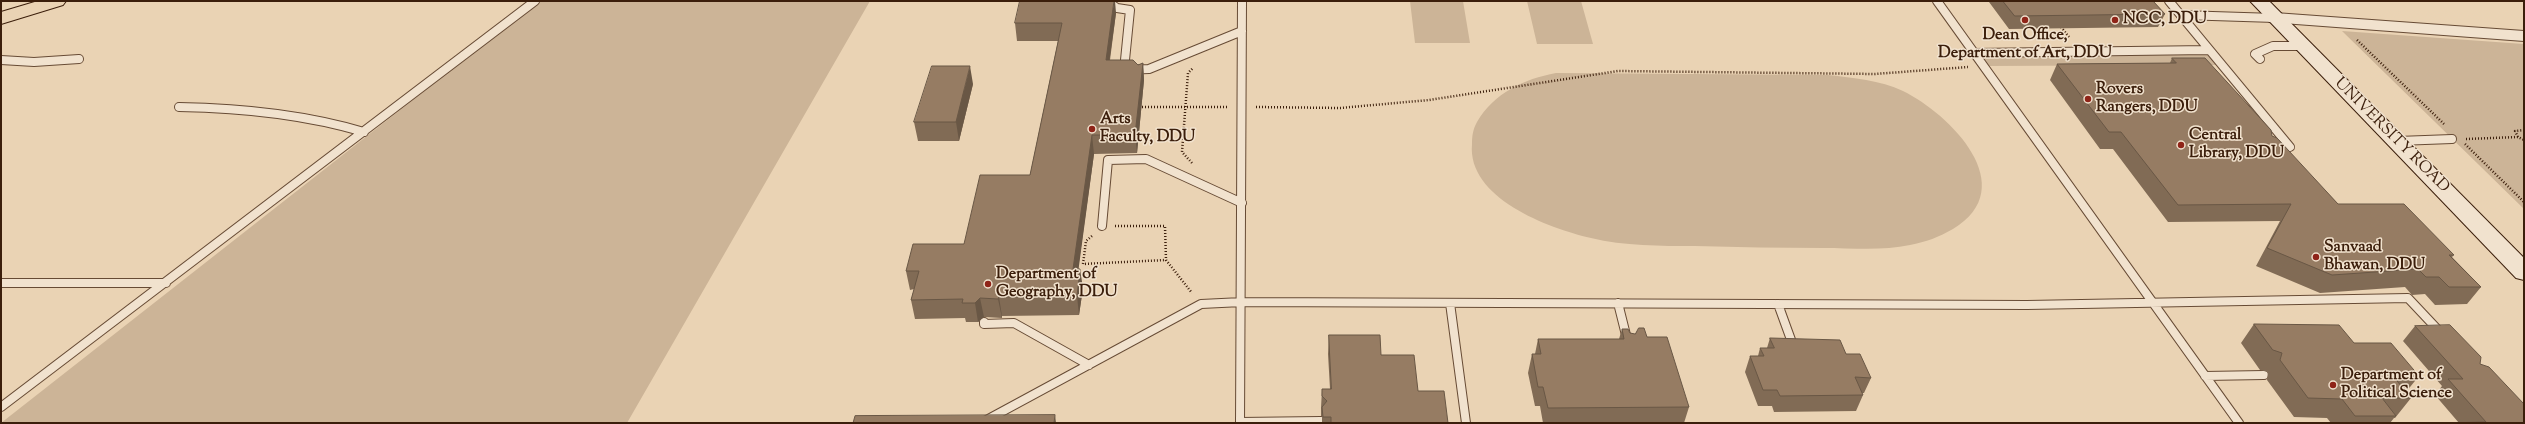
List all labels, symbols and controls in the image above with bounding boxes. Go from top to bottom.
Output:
place label: NCC, DDU [2123,10,2207,30]
marker: Dean Office, Department of Art, DDU [2020,15,2030,25]
marker: NCC, DDU [2110,15,2120,25]
place label: Dean Office, Department of Art, DDU [1938,26,2112,64]
street label: UNIVERSITY ROAD [2329,74,2453,198]
place label: Rovers Rangers, DDU [2096,80,2197,118]
marker: Rovers Rangers, DDU [2083,94,2093,104]
place label: Arts Faculty, DDU [1100,110,1195,148]
marker: Arts Faculty, DDU [1087,124,1097,134]
place label: Central Library, DDU [2189,126,2284,164]
marker: Central Library, DDU [2176,140,2186,150]
place label: Sanvaad Bhawan, DDU [2324,238,2425,276]
marker: Sanvaad Bhawan, DDU [2311,252,2321,262]
place label: Department of Geography, DDU [996,265,1117,303]
marker: Department of Geography, DDU [983,279,993,289]
place label: Department of Political Science [2341,366,2452,404]
marker: Department of Political Science [2328,380,2338,390]

